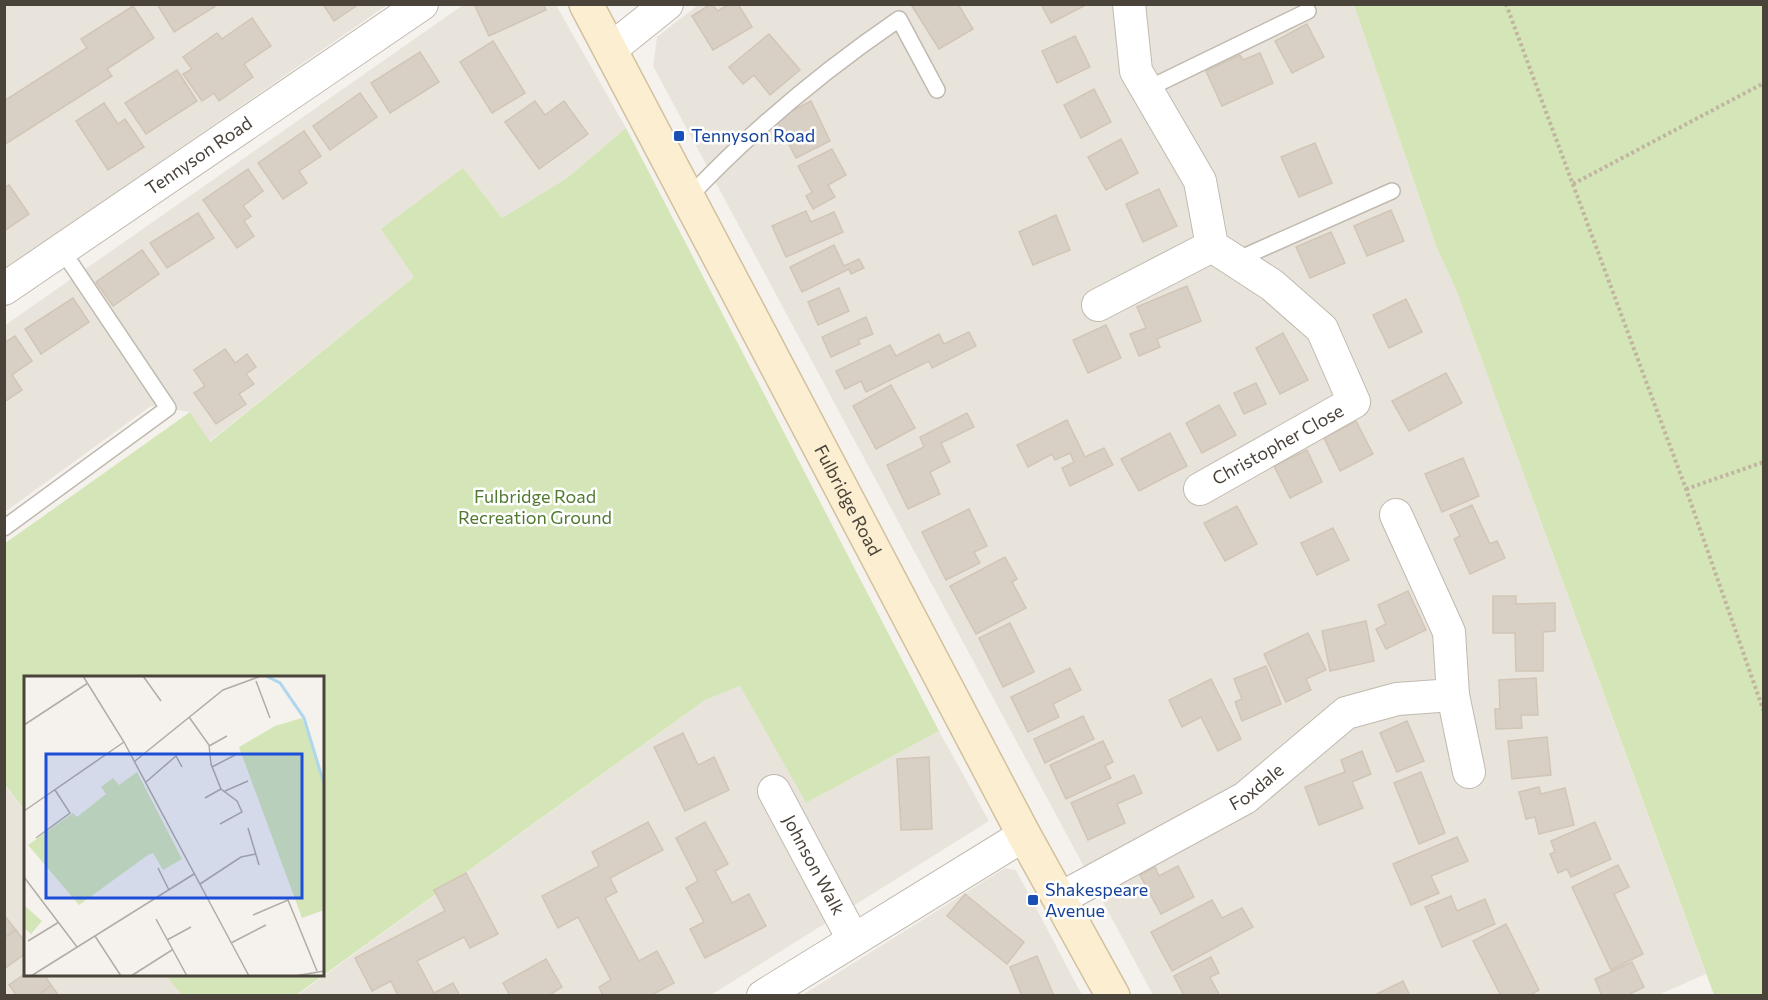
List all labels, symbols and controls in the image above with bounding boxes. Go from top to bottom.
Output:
street label: Tennyson Road [141,111,256,199]
place label: Tennyson Road [691,124,815,146]
marker: Tennyson Road [672,129,686,143]
street label: Christopher Close [1208,399,1347,489]
street label: Fulbridge Road [810,441,887,559]
park label: Fulbridge Road Recreation Ground [458,485,612,528]
inset map [24,676,324,976]
street label: Foxdale [1225,758,1288,814]
street label: Johnson Walk [779,811,850,919]
place label: Shakespeare Avenue [1045,878,1148,921]
marker: Shakespeare Avenue [1026,893,1040,907]

